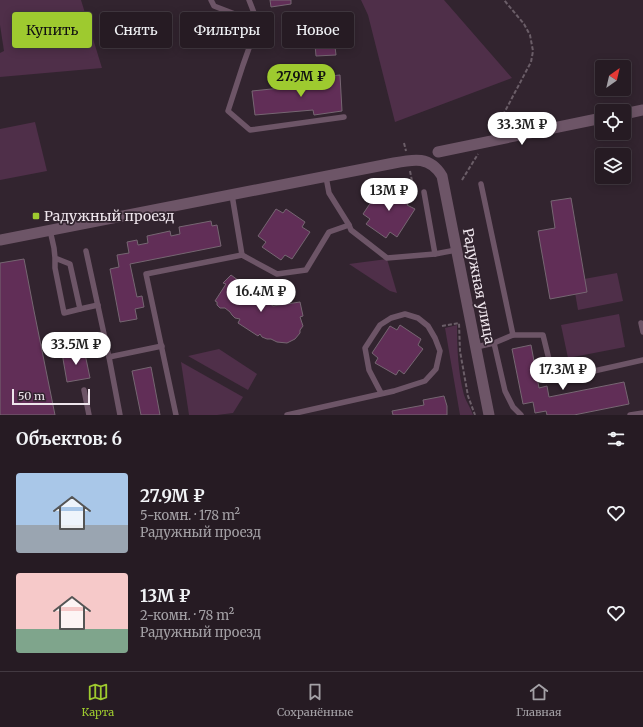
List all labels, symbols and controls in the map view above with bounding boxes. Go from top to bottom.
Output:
chip: Купить [12,12,92,48]
chip: Снять [100,12,172,48]
chip: Фильтры [180,12,274,48]
chip: Новое [282,12,354,48]
north arrow [595,60,631,96]
map controls [595,60,631,184]
pin: 27.9M ₽ [264,64,338,98]
text: 27.9M ₽ [276,68,326,85]
button: locate [595,104,631,140]
pin: 33.3M ₽ [485,112,559,146]
text: 33.3M ₽ [497,116,547,133]
button: layers [595,148,631,184]
pin: 13M ₽ [361,178,417,212]
text: 13M ₽ [370,182,408,199]
place label: Радужный проезд [44,207,175,225]
marker: Радужный проезд [31,211,41,221]
street label: Радужная улица [459,226,499,346]
pin: 16.4M ₽ [224,279,298,313]
text: 16.4M ₽ [236,283,286,300]
pin: 33.5M ₽ [39,332,113,366]
text: 33.5M ₽ [51,336,101,353]
pin: 17.3M ₽ [526,357,600,391]
text: 17.3M ₽ [539,361,587,378]
scale bar [12,387,90,406]
text: 50 m [18,389,45,403]
text: Объектов: 6 [16,428,122,450]
icon: filters [605,428,627,450]
text: 27.9M ₽ [140,485,205,507]
icon: home [48,489,96,537]
icon: heart [605,502,627,524]
text: 5-комн. · 178 m² [140,507,240,524]
text: Радужный проезд [140,524,261,541]
text: 13M ₽ [140,585,191,607]
icon: home [48,589,96,637]
icon: heart [605,602,627,624]
text: 2-комн. · 78 m² [140,607,234,624]
text: Радужный проезд [140,624,261,641]
tab: Карта [81,681,114,719]
tab: Сохранённые [277,681,353,719]
tab: Главная [516,681,562,719]

